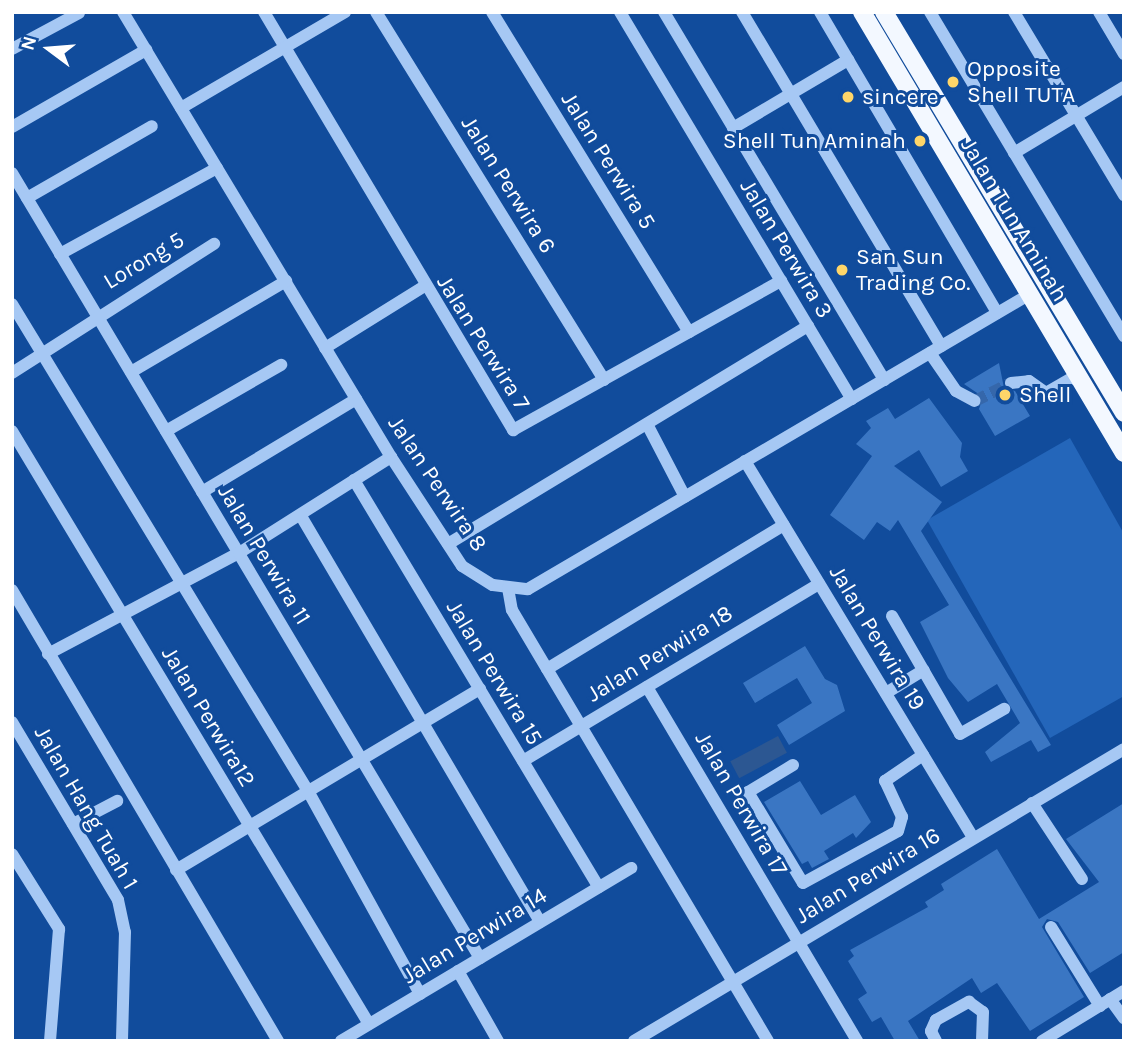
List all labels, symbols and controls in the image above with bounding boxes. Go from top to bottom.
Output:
north arrow [14,14,84,84]
text: N [16,34,41,53]
place label: Opposite Shell TUTA [967,55,1075,109]
marker: Opposite Shell TUTA [945,74,961,90]
place label: sincere [862,83,939,111]
street label: Jalan Perwira 5 [555,87,661,235]
marker: sincere [840,89,856,105]
street label: Jalan Perwira 6 [455,111,561,259]
place label: Shell Tun Aminah [723,127,906,155]
marker: Shell Tun Aminah [912,133,928,149]
street label: Jalan Tun Aminah [954,133,1074,307]
street label: Jalan Perwira 3 [734,175,838,323]
street label: Lorong 5 [99,226,189,296]
place label: San Sun Trading Co. [856,243,970,297]
marker: San Sun Trading Co. [834,262,850,278]
street label: Jalan Perwira 7 [430,270,536,416]
place label: Shell [1019,381,1071,409]
marker: Shell [997,387,1013,403]
street label: Jalan Perwira 8 [382,411,492,557]
street label: Jalan Perwira 11 [211,480,317,630]
street label: Jalan Perwira 19 [823,561,931,715]
street label: Jalan Perwira 15 [440,596,548,750]
street label: Jalan Perwira 18 [582,600,738,708]
street label: Jalan Perwira12 [155,642,261,792]
street label: Jalan Hang Tuah 1 [28,721,144,895]
street label: Jalan Perwira 17 [689,727,793,881]
street label: Jalan Perwira 16 [791,822,945,930]
street label: Jalan Perwira 14 [398,882,552,990]

